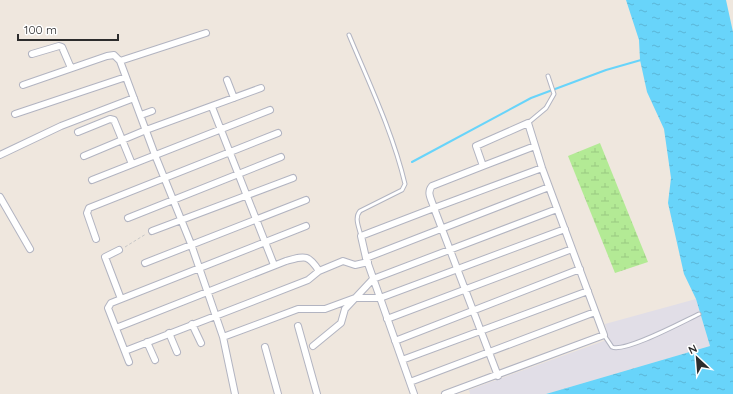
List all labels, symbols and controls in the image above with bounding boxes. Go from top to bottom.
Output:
scale bar [18,16,118,42]
text: 100 m [24,22,57,37]
north arrow [677,338,717,378]
text: N [686,341,699,357]

